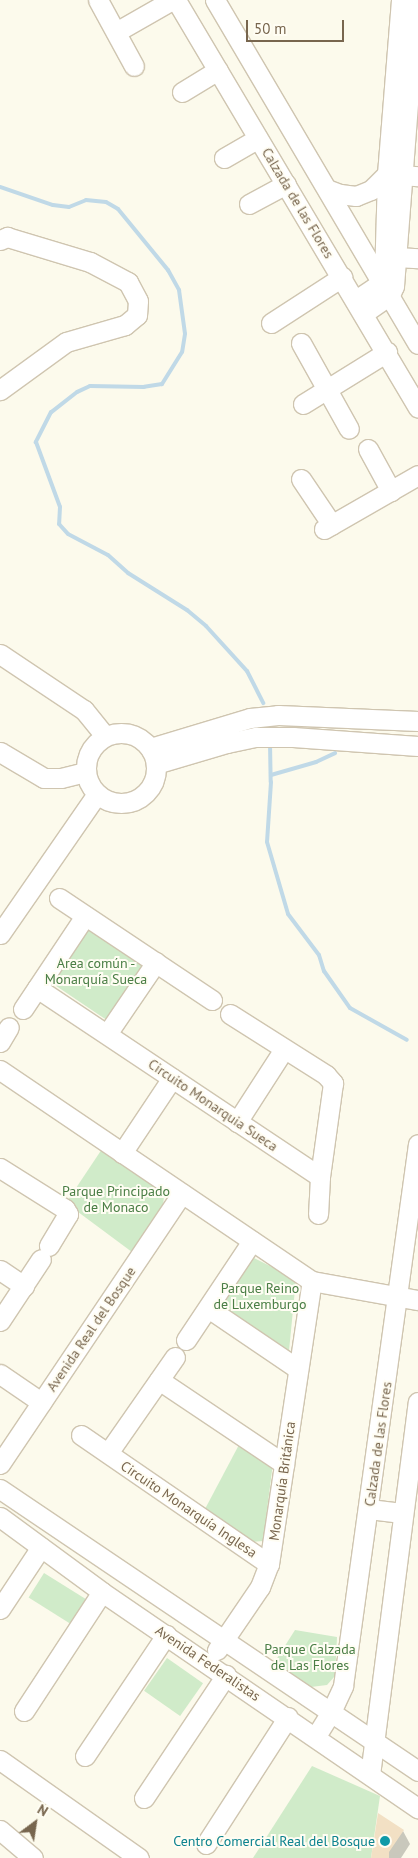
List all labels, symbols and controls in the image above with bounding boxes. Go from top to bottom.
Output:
scale bar [248,10,346,42]
text: 50 m [254,19,287,38]
street label: Calzada de las Flores [258,145,338,261]
park label: Area común - Monarquía Sueca [45,955,147,988]
street label: Circuito Monarquia Sueca [145,1055,281,1155]
park label: Parque Principado de Monaco [62,1183,170,1216]
street label: Avenida Real del Bosque [43,1263,139,1395]
park label: Parque Reino de Luxemburgo [213,1280,307,1312]
street label: Calzada de las Flores [361,1381,395,1507]
street label: Monarquía Británica [265,1420,299,1542]
street label: Circuito Monarquía Inglesa [118,1457,260,1561]
street label: Avenida Federalistas [152,1622,264,1704]
park label: Parque Calzada de Las Flores [264,1641,356,1674]
north arrow [10,1798,60,1848]
text: N [34,1800,51,1820]
place label: Centro Comercial Real del Bosque [173,1833,375,1849]
marker: Centro Comercial Real del Bosque [379,1835,391,1847]

